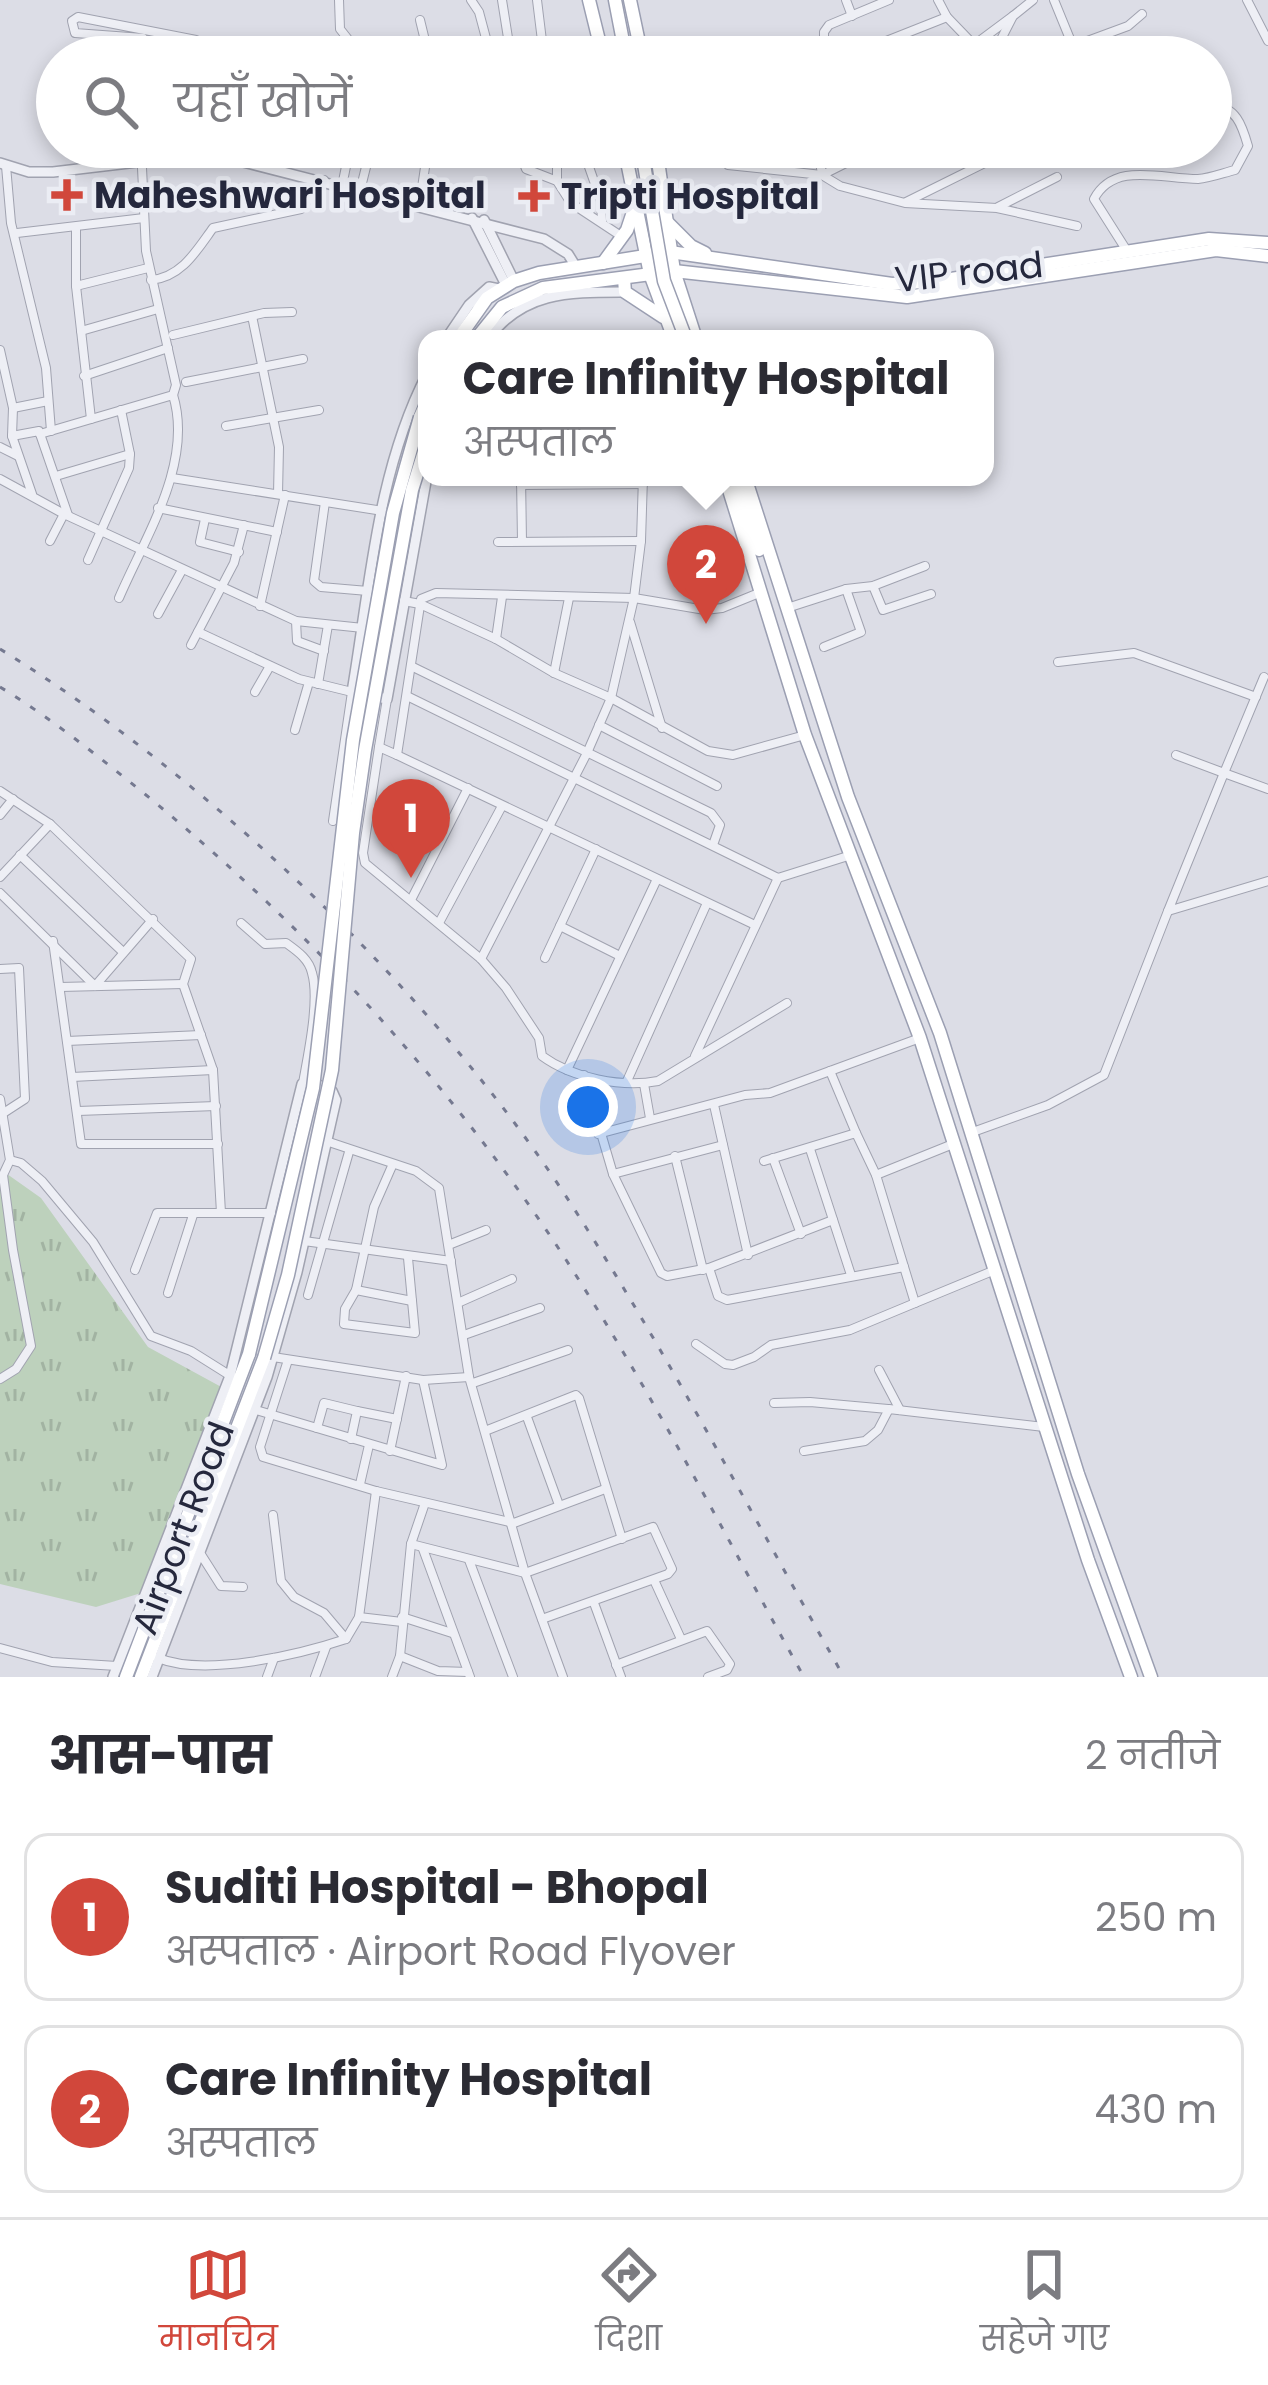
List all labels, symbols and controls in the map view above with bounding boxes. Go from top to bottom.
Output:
search box [36,36,1232,168]
icon: search [78,69,144,135]
text: यहाँ खोजें [174,70,352,133]
place label: Maheshwari Hospital [94,170,486,221]
place label: Tripti Hospital [561,171,820,222]
marker: Maheshwari Hospital [51,179,83,211]
marker: Tripti Hospital [518,180,550,212]
street label: VIP road [892,239,1046,305]
popup [418,330,994,486]
text: Care Infinity Hospital [463,347,949,410]
text: अस्पताल [463,415,615,470]
pin: 2 [667,525,745,624]
pin: 1 [372,779,450,878]
your location [558,1077,618,1137]
street label: Airport Road [119,1414,247,1642]
text: आस-पास [48,1719,272,1791]
text: 2 नतीजे [1085,1728,1220,1783]
text: Suditi Hospital - Bhopal [165,1856,709,1919]
text: 1 [83,1890,97,1945]
text: 250 m [1095,1890,1217,1945]
text: अस्पताल · Airport Road Flyover [165,1924,736,1979]
text: Care Infinity Hospital [165,2048,652,2111]
text: 2 [79,2082,101,2137]
text: 430 m [1094,2082,1217,2137]
text: अस्पताल [165,2116,317,2171]
tab: मानचित्र [159,2242,278,2364]
tab: दिशा [596,2242,662,2364]
tab: सहेजे गए [980,2242,1109,2364]

